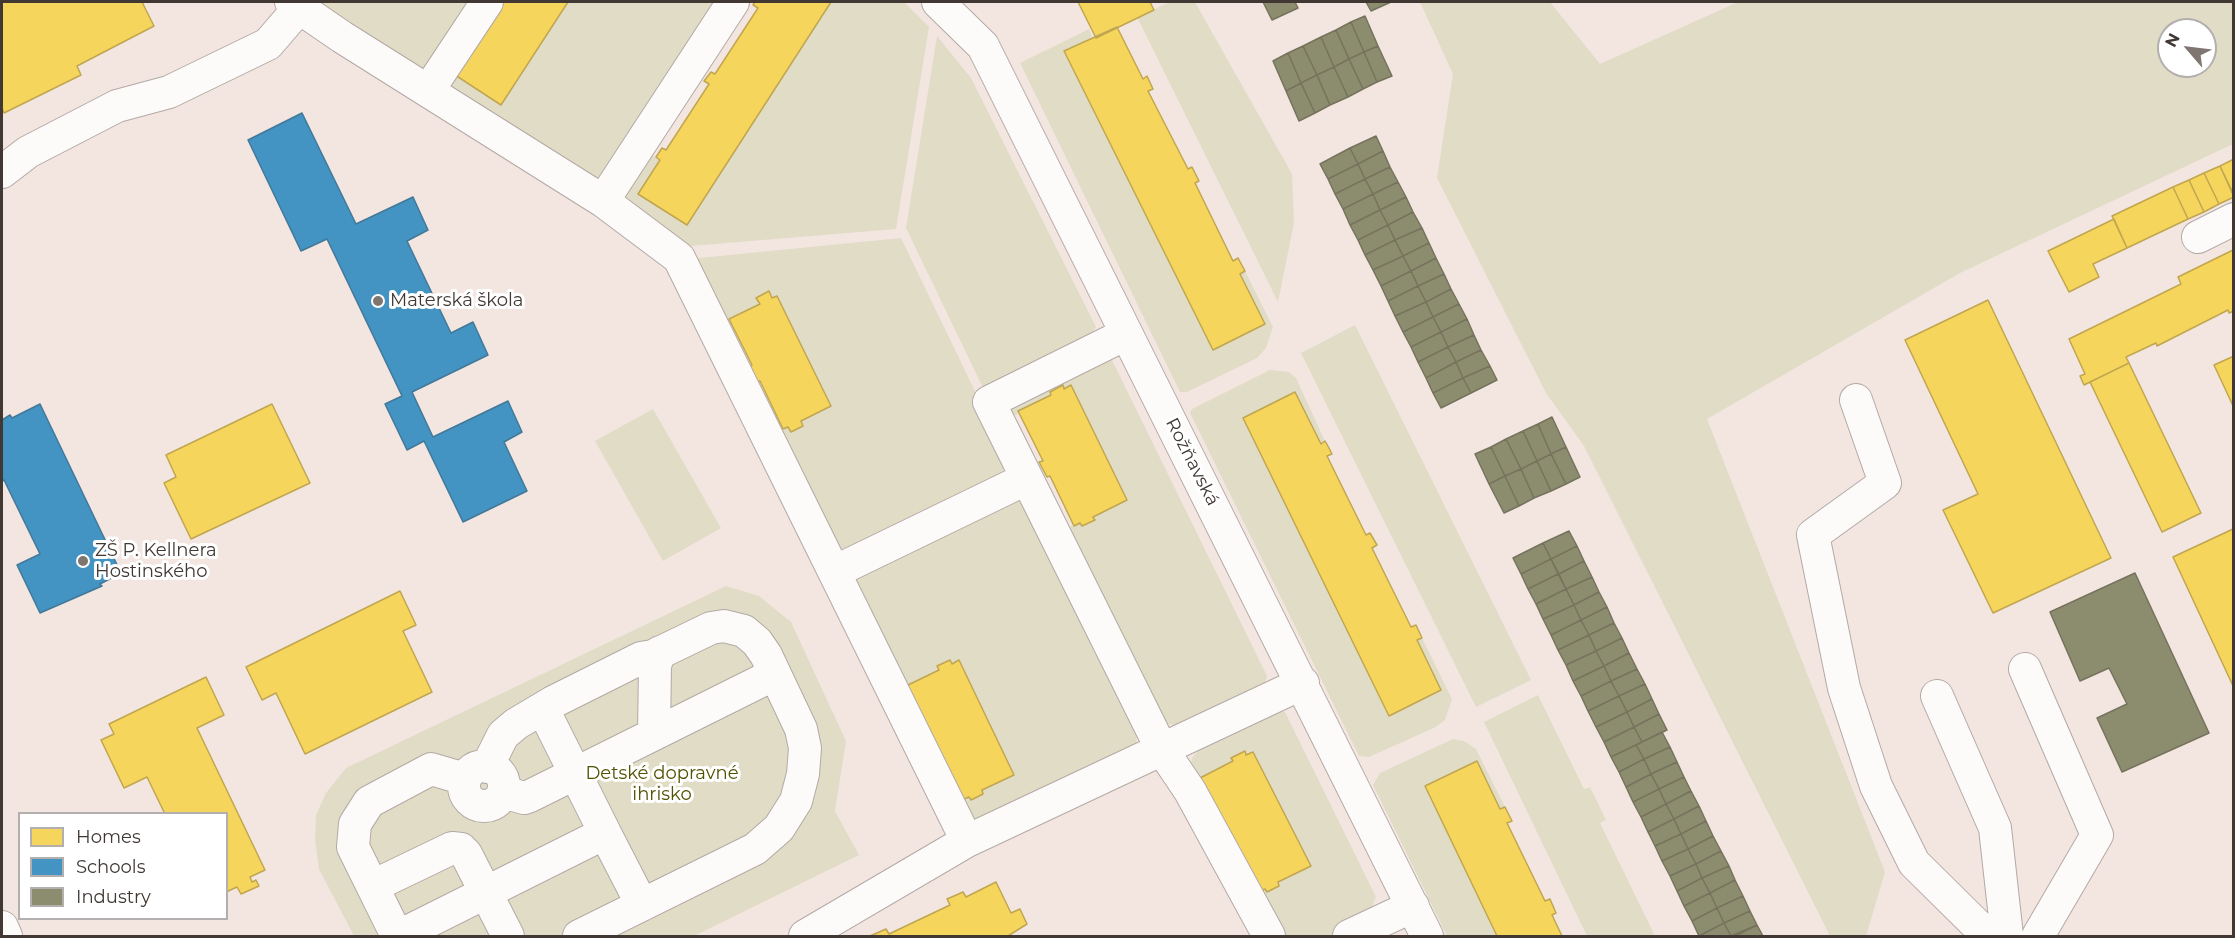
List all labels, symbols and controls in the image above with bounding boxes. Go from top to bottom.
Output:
north arrow [2157,18,2217,78]
text: N [2161,30,2184,50]
place label: Materská škola [390,290,523,312]
marker: Materská škola [371,294,385,308]
street label: Rožňavská [1161,415,1223,509]
place label: ZŠ P. Kellnera Hostinského [95,540,217,582]
marker: ZŠ P. Kellnera Hostinského [76,554,90,568]
park label: Detské dopravné ihrisko [585,763,739,806]
legend [18,812,228,920]
text: Homes [76,826,141,848]
text: Schools [76,856,145,878]
text: Industry [76,886,151,908]

